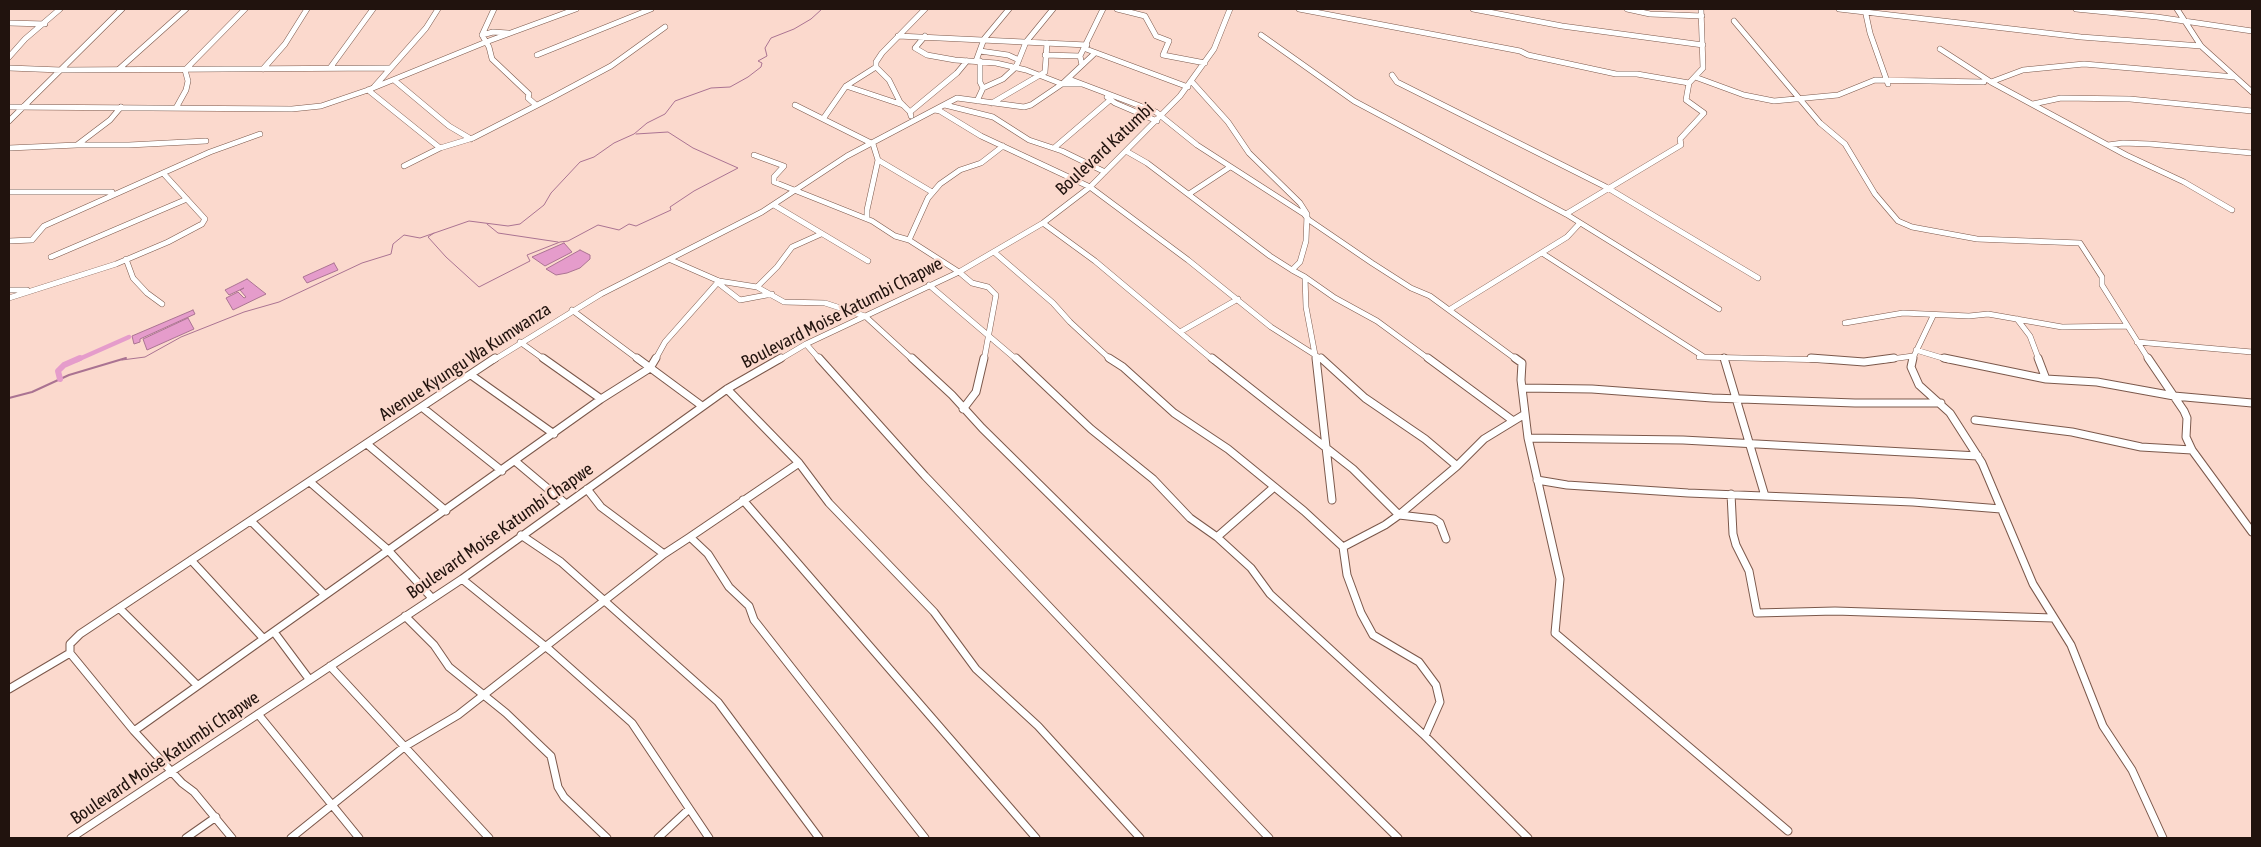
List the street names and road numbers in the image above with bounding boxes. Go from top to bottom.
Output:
street label: Boulevard Katumbi [1051,98,1159,200]
street label: Boulevard Moise Katumbi Chapwe [738,253,946,373]
street label: Avenue Kyungu Wa Kumwanza [375,298,555,426]
street label: Boulevard Moise Katumbi Chapwe [402,458,598,604]
street label: Boulevard Moise Katumbi Chapwe [67,687,263,829]

